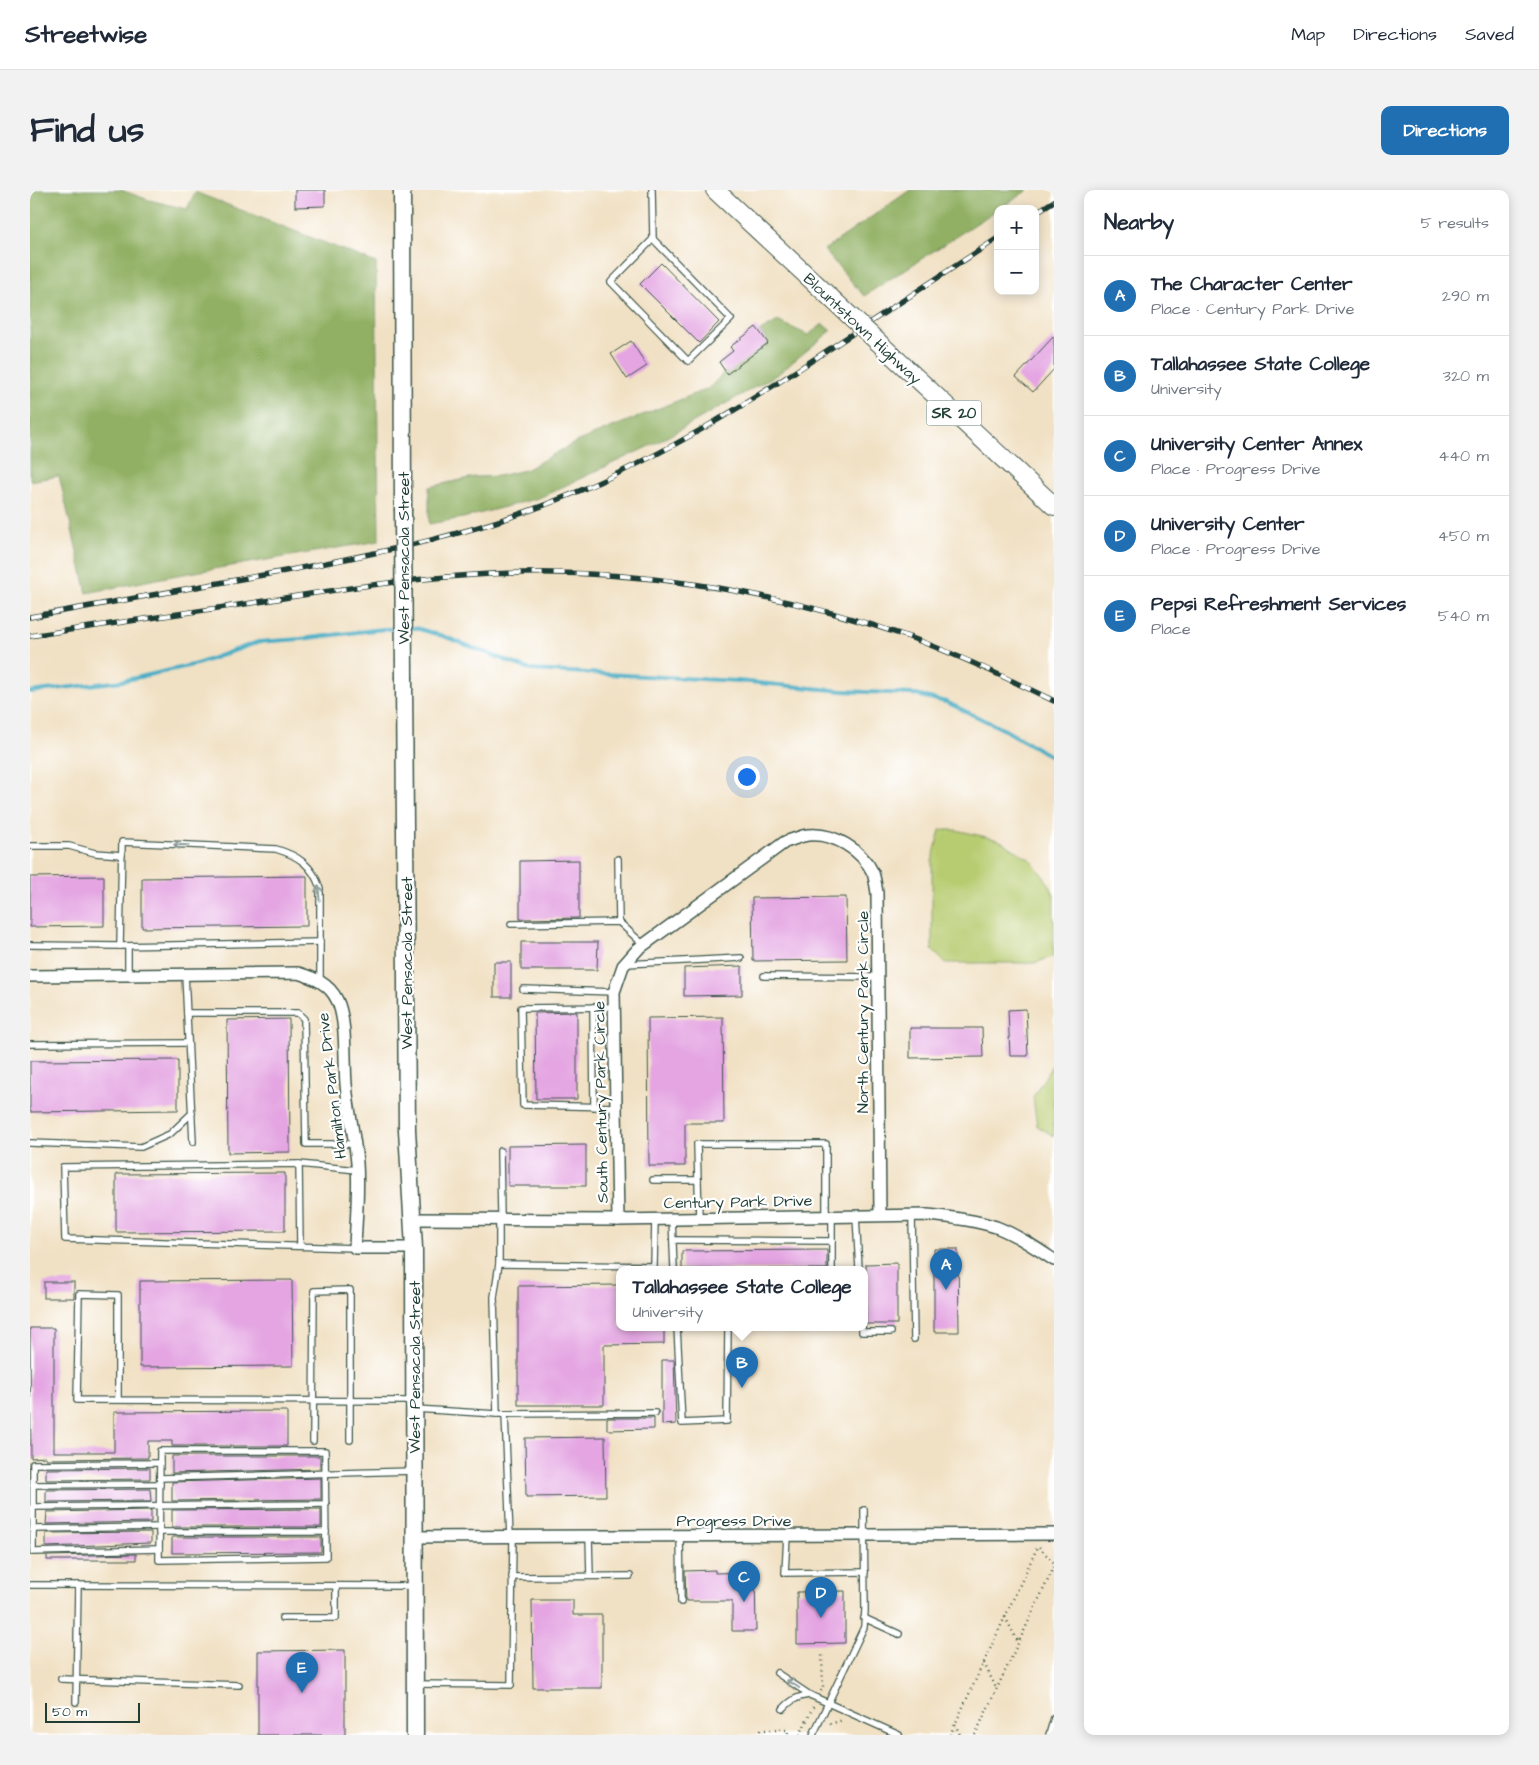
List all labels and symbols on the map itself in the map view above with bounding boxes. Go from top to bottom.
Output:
street label: Blountstown Highway [798,268,926,390]
road number: SR 20 [926,400,982,426]
street label: West Pensacola Street [393,471,415,645]
your location [734,764,760,790]
one-way arrow [173,840,190,850]
street label: West Pensacola Street [396,876,418,1050]
one-way arrow [315,886,324,902]
street label: North Century Park Circle [852,910,875,1113]
street label: South Century Park Circle [588,1000,615,1203]
street label: Hamilton Park Drive [312,1011,352,1160]
street label: Century Park Drive [664,1190,813,1215]
pin: A [930,1249,962,1290]
street label: West Pensacola Street [404,1280,426,1454]
pin: B [726,1347,758,1388]
street label: Progress Drive [677,1510,792,1533]
pin: C [728,1561,760,1602]
pin: D [805,1577,837,1618]
pin: E [286,1652,318,1693]
one-way arrow [787,1679,801,1689]
scale bar [45,1700,140,1723]

